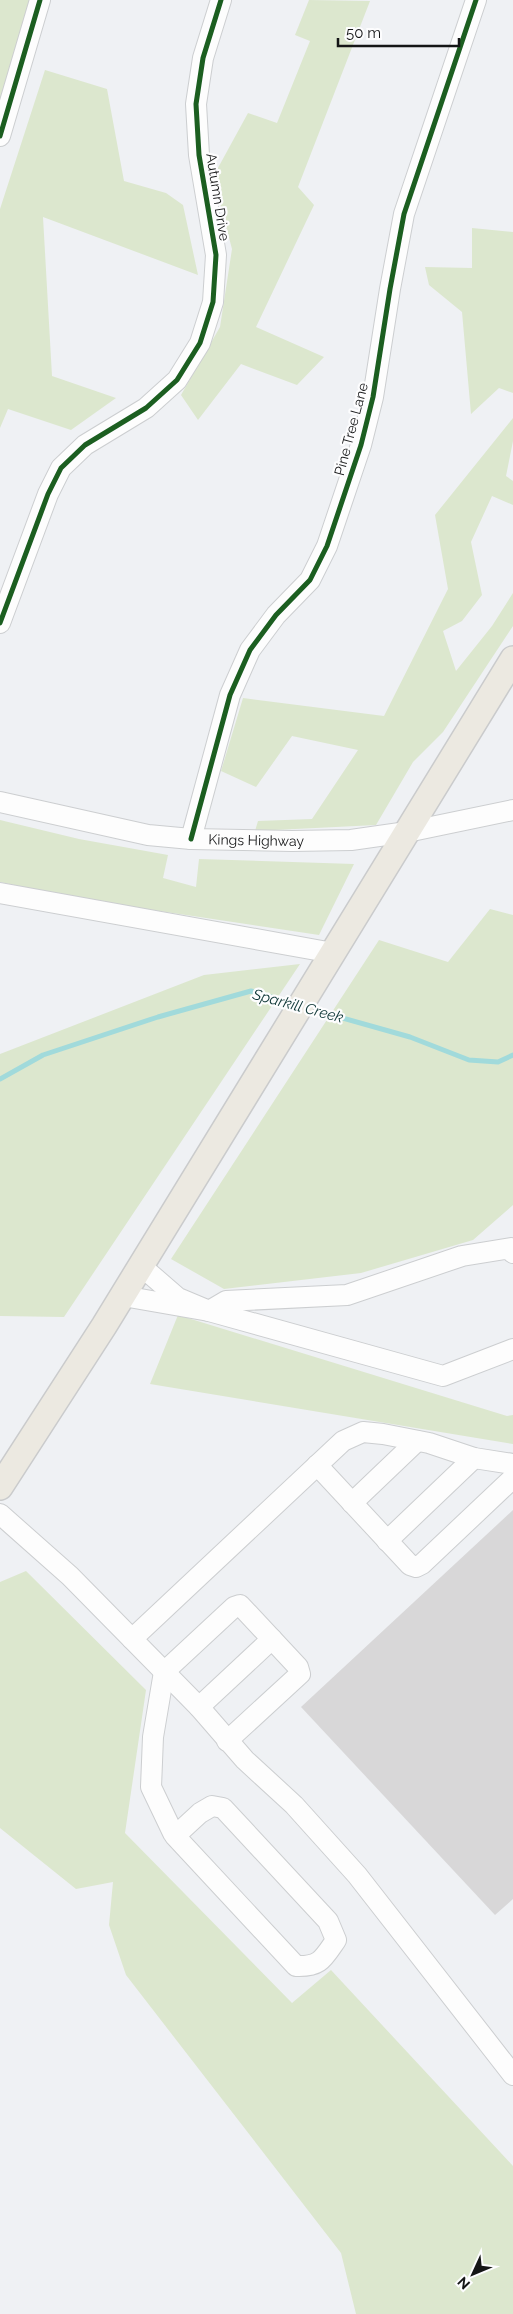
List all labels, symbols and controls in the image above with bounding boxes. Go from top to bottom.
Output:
scale bar [338,15,459,47]
text: 50 m [346,24,381,42]
street label: Autumn Drive [203,152,233,242]
street label: Pine Tree Lane [331,381,371,477]
street label: Kings Highway [208,831,304,849]
water label: Sparkill Creek [250,985,345,1027]
north arrow [448,2249,498,2299]
text: N [454,2274,473,2292]

